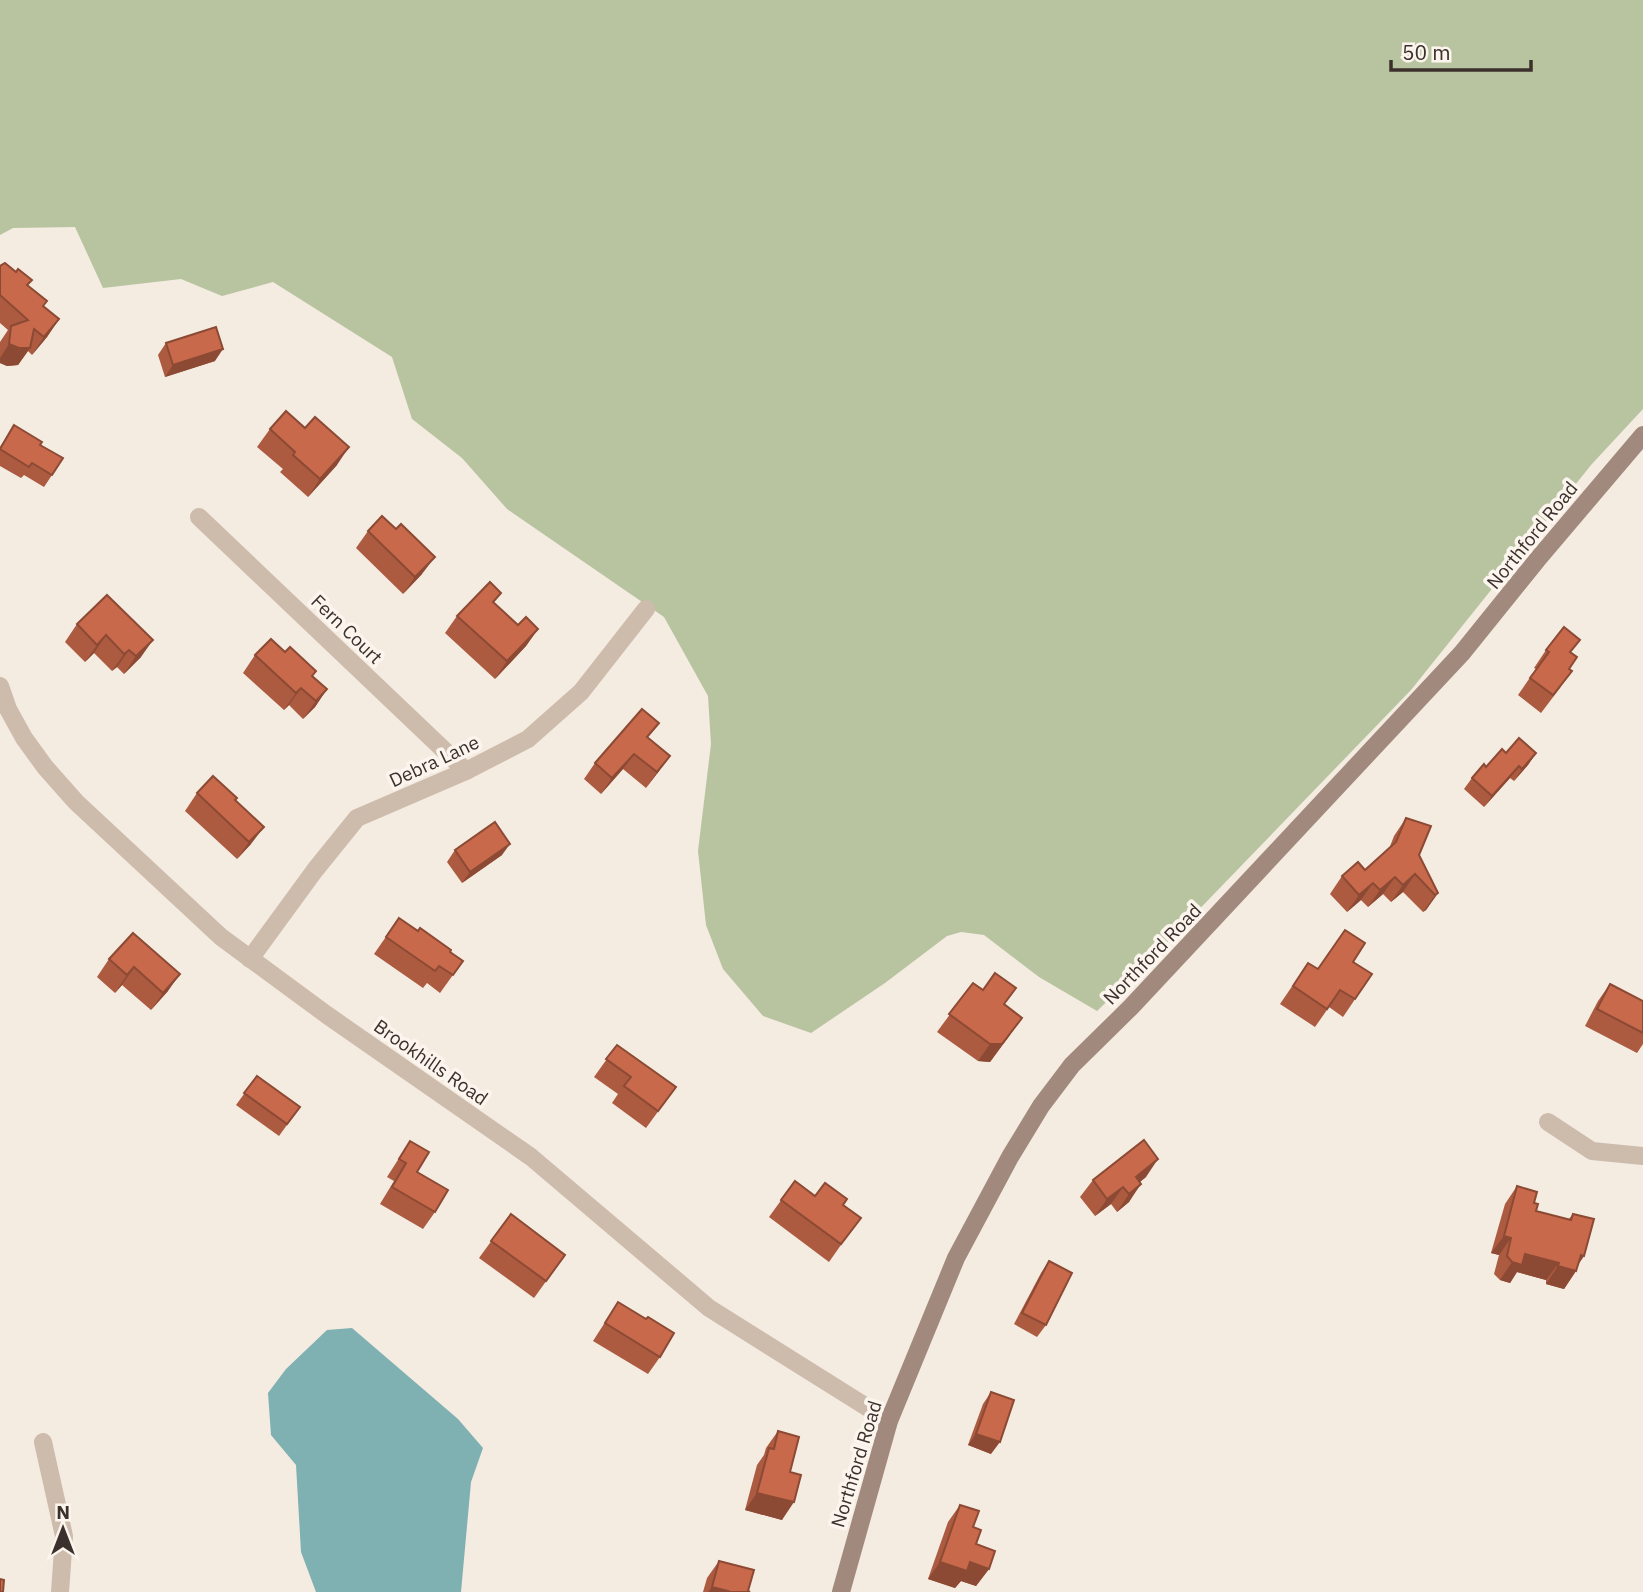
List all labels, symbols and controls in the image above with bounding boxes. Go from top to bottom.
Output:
scale bar [1391,28,1531,72]
text: 50 m [1402,38,1451,66]
street label: Northford Road [1481,476,1583,594]
street label: Fern Court [306,589,388,669]
street label: Debra Lane [385,730,483,792]
street label: Northford Road [1098,898,1206,1010]
street label: Brookhills Road [369,1014,493,1110]
street label: Northford Road [825,1398,887,1530]
north arrow [28,1494,98,1564]
text: N [56,1500,70,1524]

